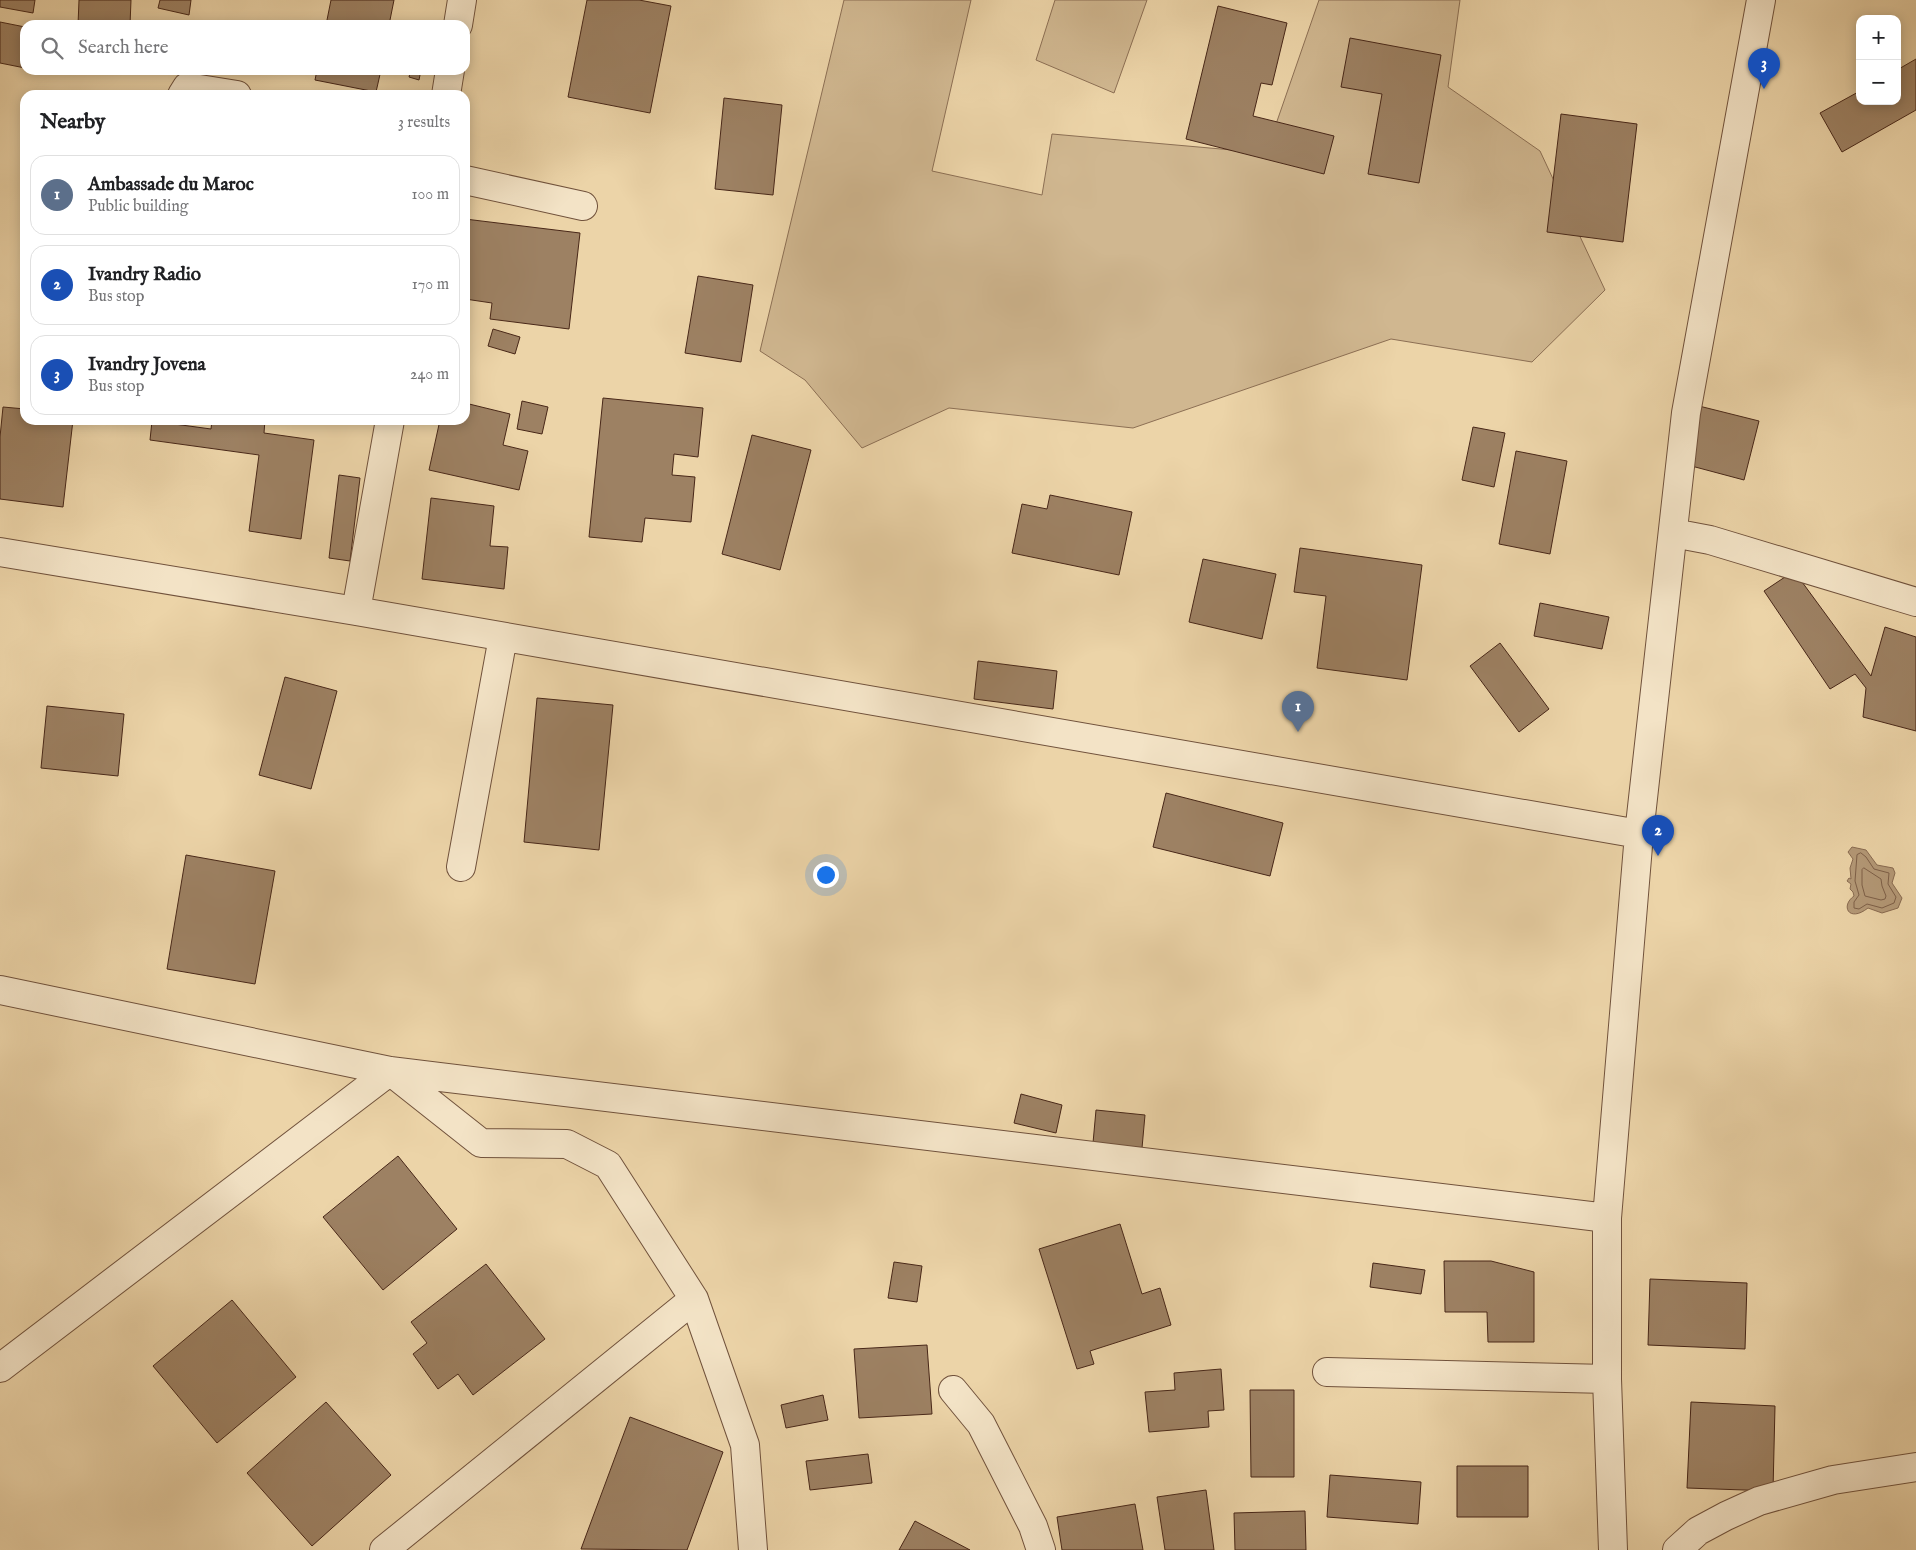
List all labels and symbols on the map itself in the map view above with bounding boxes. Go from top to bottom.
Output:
pin: 3 [1748,48,1780,89]
pin: 1 [1282,691,1314,732]
pin: 2 [1642,815,1674,856]
your location [813,862,839,888]

